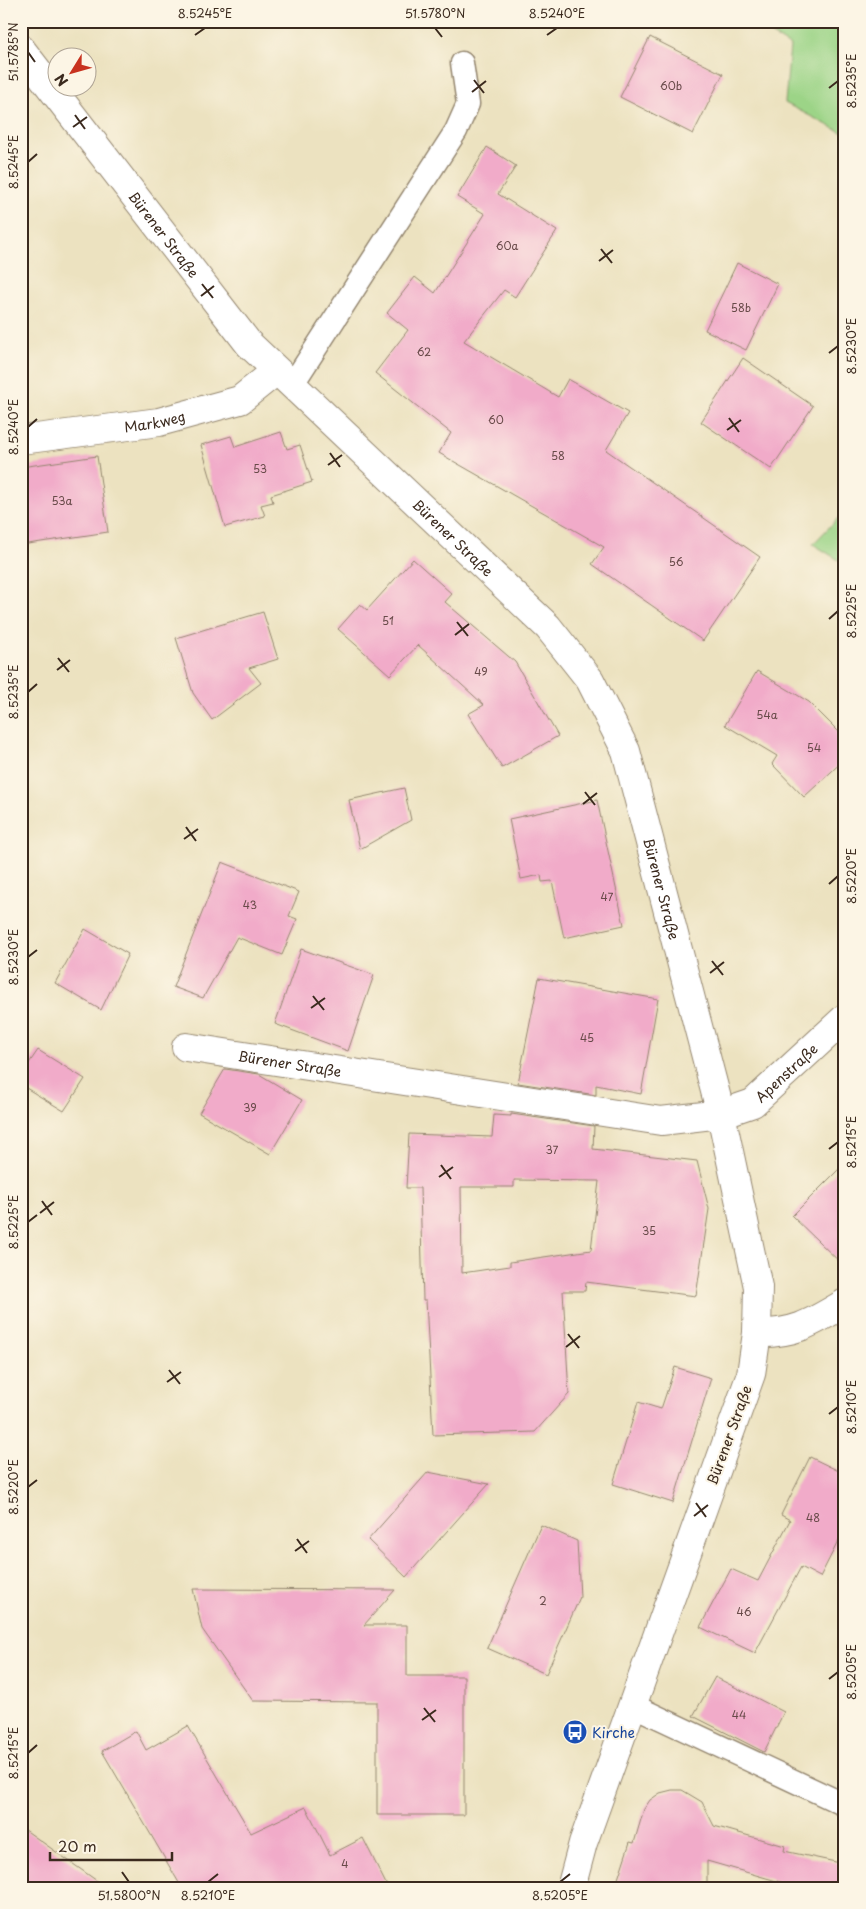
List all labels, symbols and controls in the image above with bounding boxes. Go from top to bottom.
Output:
text: 8.5245°E [178,4,232,22]
text: 51.5780°N [405,4,465,22]
text: 8.5240°E [529,4,585,22]
text: 51.5785°N [4,22,22,82]
north arrow [48,48,98,98]
text: 8.5235°E [842,54,860,108]
text: N [49,69,73,91]
house number: 60b [660,77,682,94]
text: 8.5245°E [4,135,22,189]
street label: Bürener Straße [124,186,204,282]
house number: 60a [496,237,518,254]
house number: 58b [731,299,751,316]
text: 8.5230°E [842,318,860,374]
house number: 62 [417,343,431,360]
text: 8.5240°E [4,399,22,455]
street label: Markweg [123,405,188,437]
house number: 60 [488,411,504,428]
house number: 58 [551,447,565,464]
house number: 53 [253,460,267,477]
house number: 53a [51,492,73,509]
street label: Bürener Straße [408,494,498,581]
house number: 56 [669,553,684,570]
text: 8.5225°E [842,584,860,638]
house number: 51 [382,612,394,629]
house number: 49 [474,663,488,680]
text: 8.5235°E [4,665,22,719]
house number: 54a [756,706,778,723]
house number: 54 [807,739,821,756]
street label: Bürener Straße [639,835,685,942]
text: 8.5220°E [842,848,860,904]
house number: 47 [601,888,614,905]
house number: 43 [243,896,257,913]
text: 8.5230°E [4,929,22,985]
house number: 45 [580,1029,594,1046]
street label: Apenstraße [750,1038,822,1107]
street label: Bürener Straße [237,1045,343,1082]
house number: 39 [243,1099,257,1116]
text: 8.5215°E [842,1116,860,1168]
house number: 37 [546,1141,559,1158]
text: 8.5225°E [4,1195,22,1249]
house number: 35 [642,1222,656,1239]
text: 8.5210°E [842,1380,860,1434]
street label: Bürener Straße [701,1382,757,1488]
text: 8.5220°E [4,1459,22,1515]
house number: 48 [806,1509,820,1526]
house number: 2 [539,1592,547,1609]
house number: 46 [737,1603,752,1620]
text: 8.5205°E [842,1644,860,1700]
house number: 44 [732,1706,746,1723]
bus stop icon: Kirche [562,1719,588,1745]
place label: Kirche [592,1722,635,1743]
text: 8.5215°E [4,1727,22,1779]
scale bar [50,1829,172,1861]
text: 20 m [58,1834,97,1857]
house number: 4 [341,1855,349,1872]
text: 51.5800°N [97,1886,161,1904]
text: 8.5210°E [181,1886,235,1904]
text: 8.5205°E [532,1886,588,1904]

